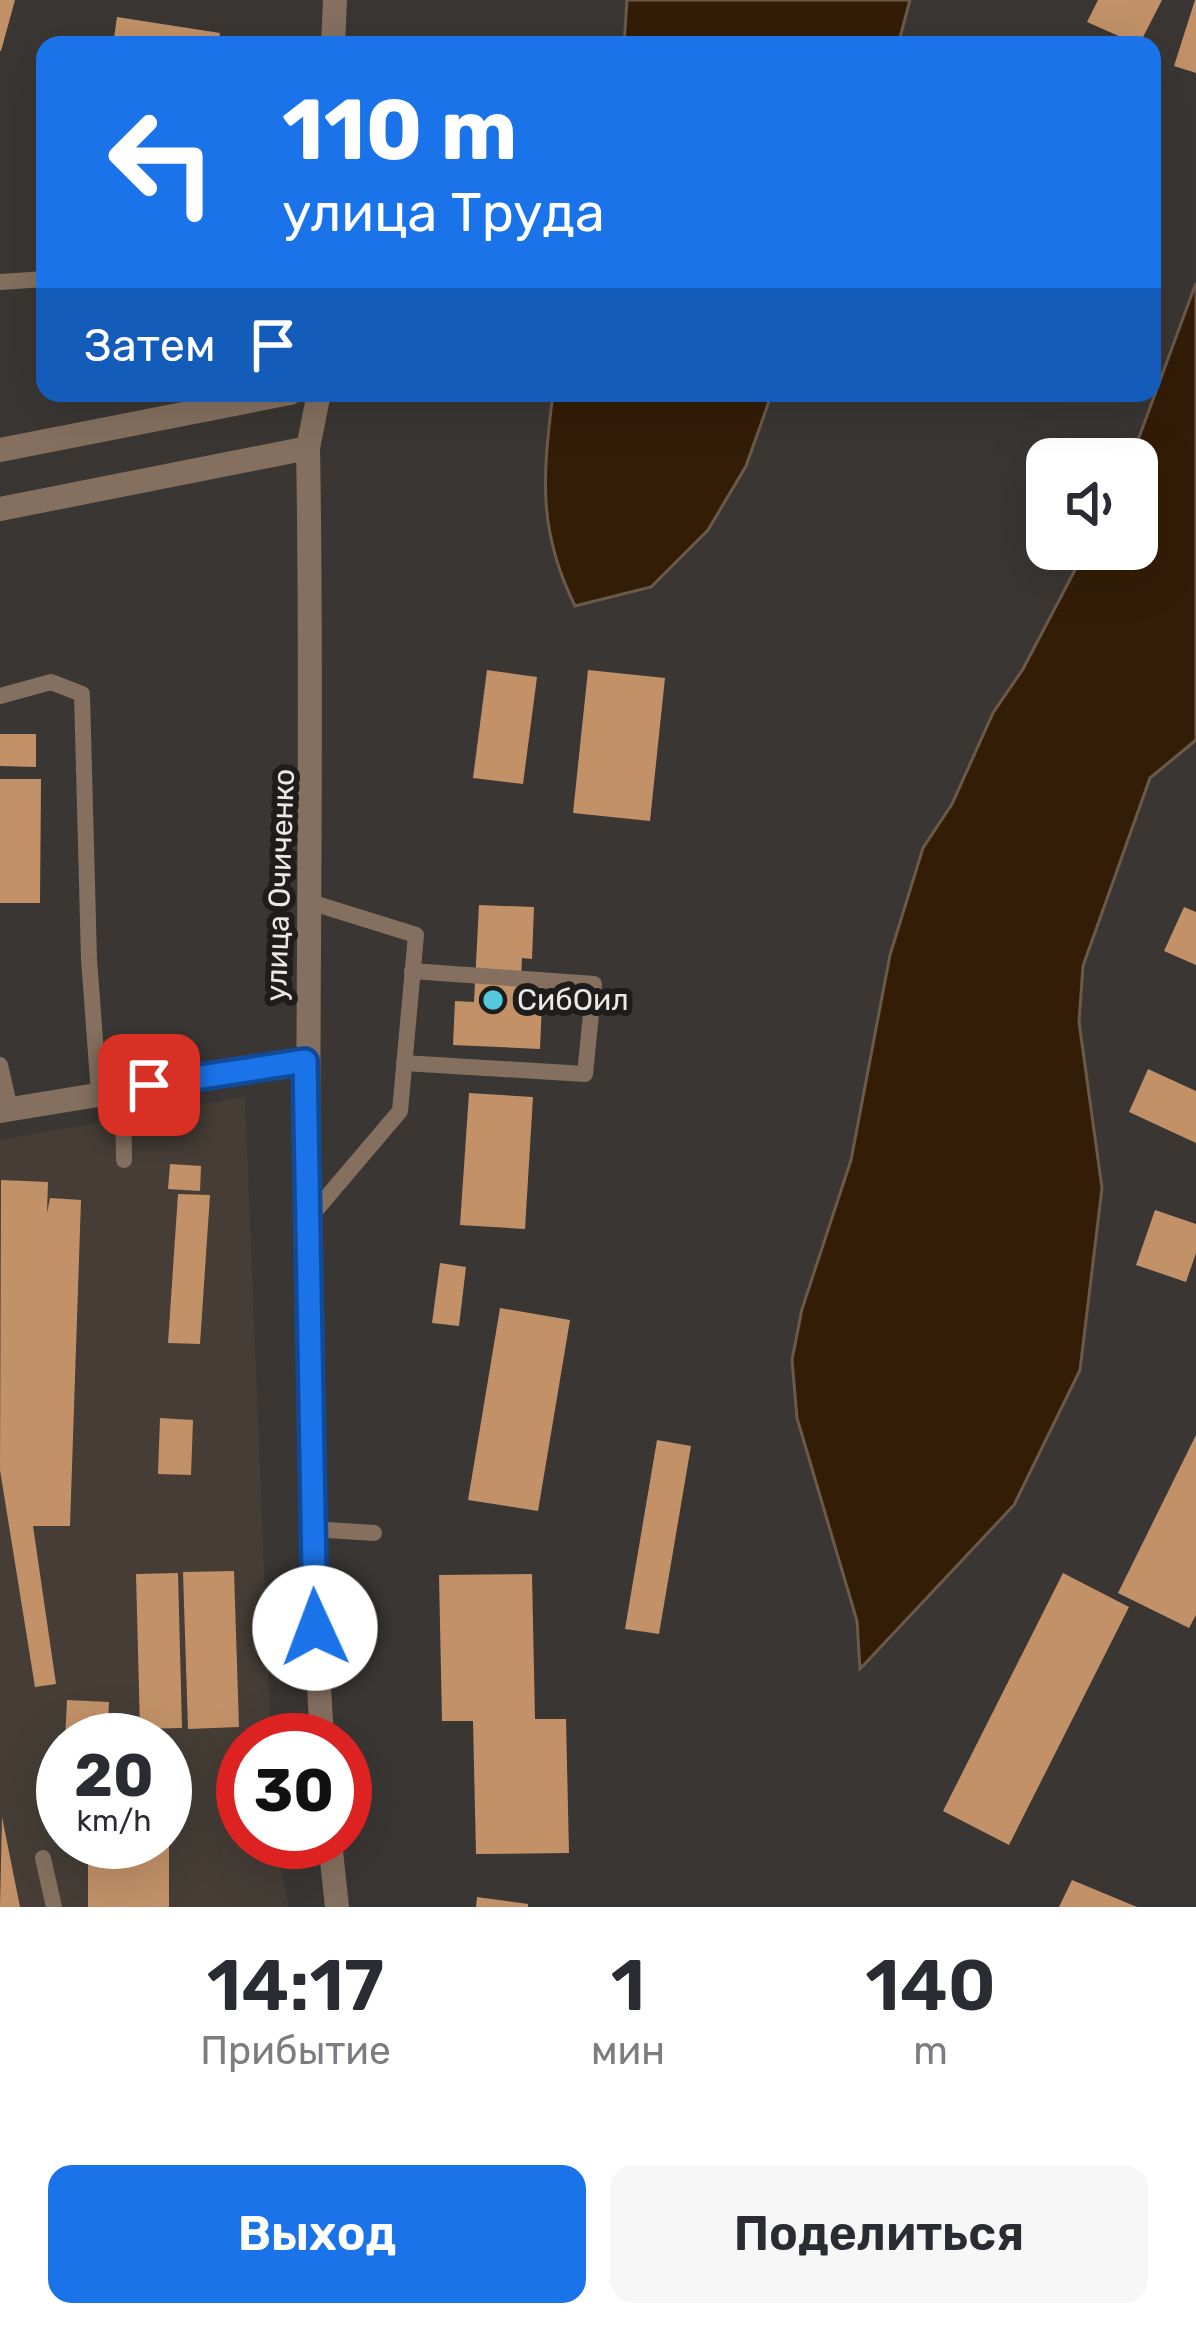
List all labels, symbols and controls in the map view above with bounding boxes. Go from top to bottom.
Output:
text: 110 m [282,80,517,180]
icon: left [84,84,240,240]
text: улица Труда [282,181,605,245]
icon: arrive [240,312,306,378]
text: Затем [84,319,216,372]
map controls [1026,438,1158,570]
button: sound [1026,438,1158,570]
street label: улица Очиченко [258,768,302,1002]
place label: СибОил [517,982,629,1018]
marker: СибОил [480,987,506,1013]
pin [98,1034,200,1136]
icon: arrive [116,1052,182,1118]
position arrow [252,1565,378,1691]
speed limit sign: 30 [216,1713,372,1869]
text: 20 [74,1740,154,1811]
text: km/h [77,1803,151,1839]
text: 14:17 [207,1943,384,2028]
text: 1 [611,1943,645,2028]
text: 140 [865,1943,996,2028]
text: Прибытие [200,2028,391,2074]
text: мин [591,2028,665,2074]
text: m [913,2028,948,2074]
button: Выход [48,2165,586,2303]
button: Поделиться [610,2165,1148,2303]

